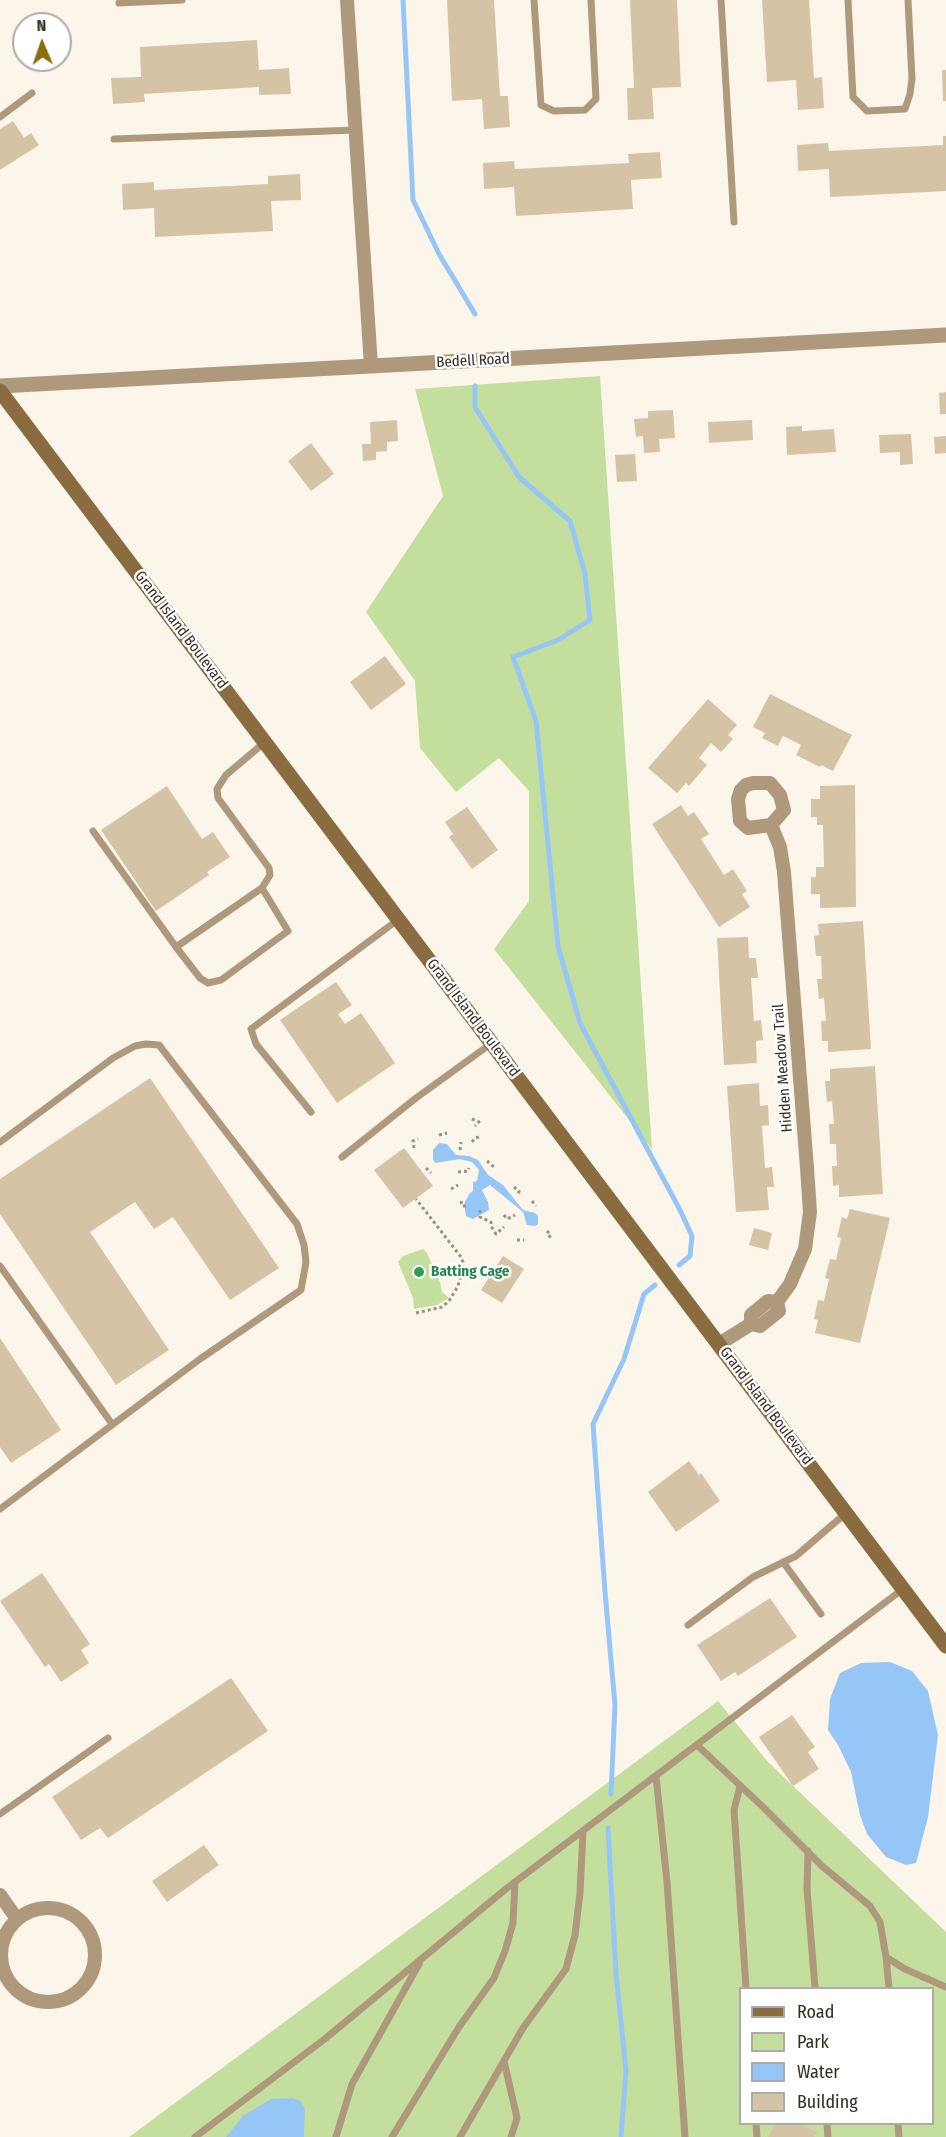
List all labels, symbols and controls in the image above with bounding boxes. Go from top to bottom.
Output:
north arrow [12,12,72,72]
text: N [36,16,47,35]
street label: Bedell Road [436,350,510,372]
street label: Grand Island Boulevard [131,567,231,693]
street label: Grand Island Boulevard [423,955,523,1081]
street label: Hidden Meadow Trail [770,1003,796,1133]
place label: Batting Cage [431,1263,509,1281]
marker: Batting Cage [412,1265,426,1279]
street label: Grand Island Boulevard [716,1343,816,1469]
legend [739,1987,934,2125]
text: Road [797,2001,834,2023]
text: Park [797,2031,829,2053]
text: Water [797,2061,840,2083]
text: Building [797,2091,858,2113]

